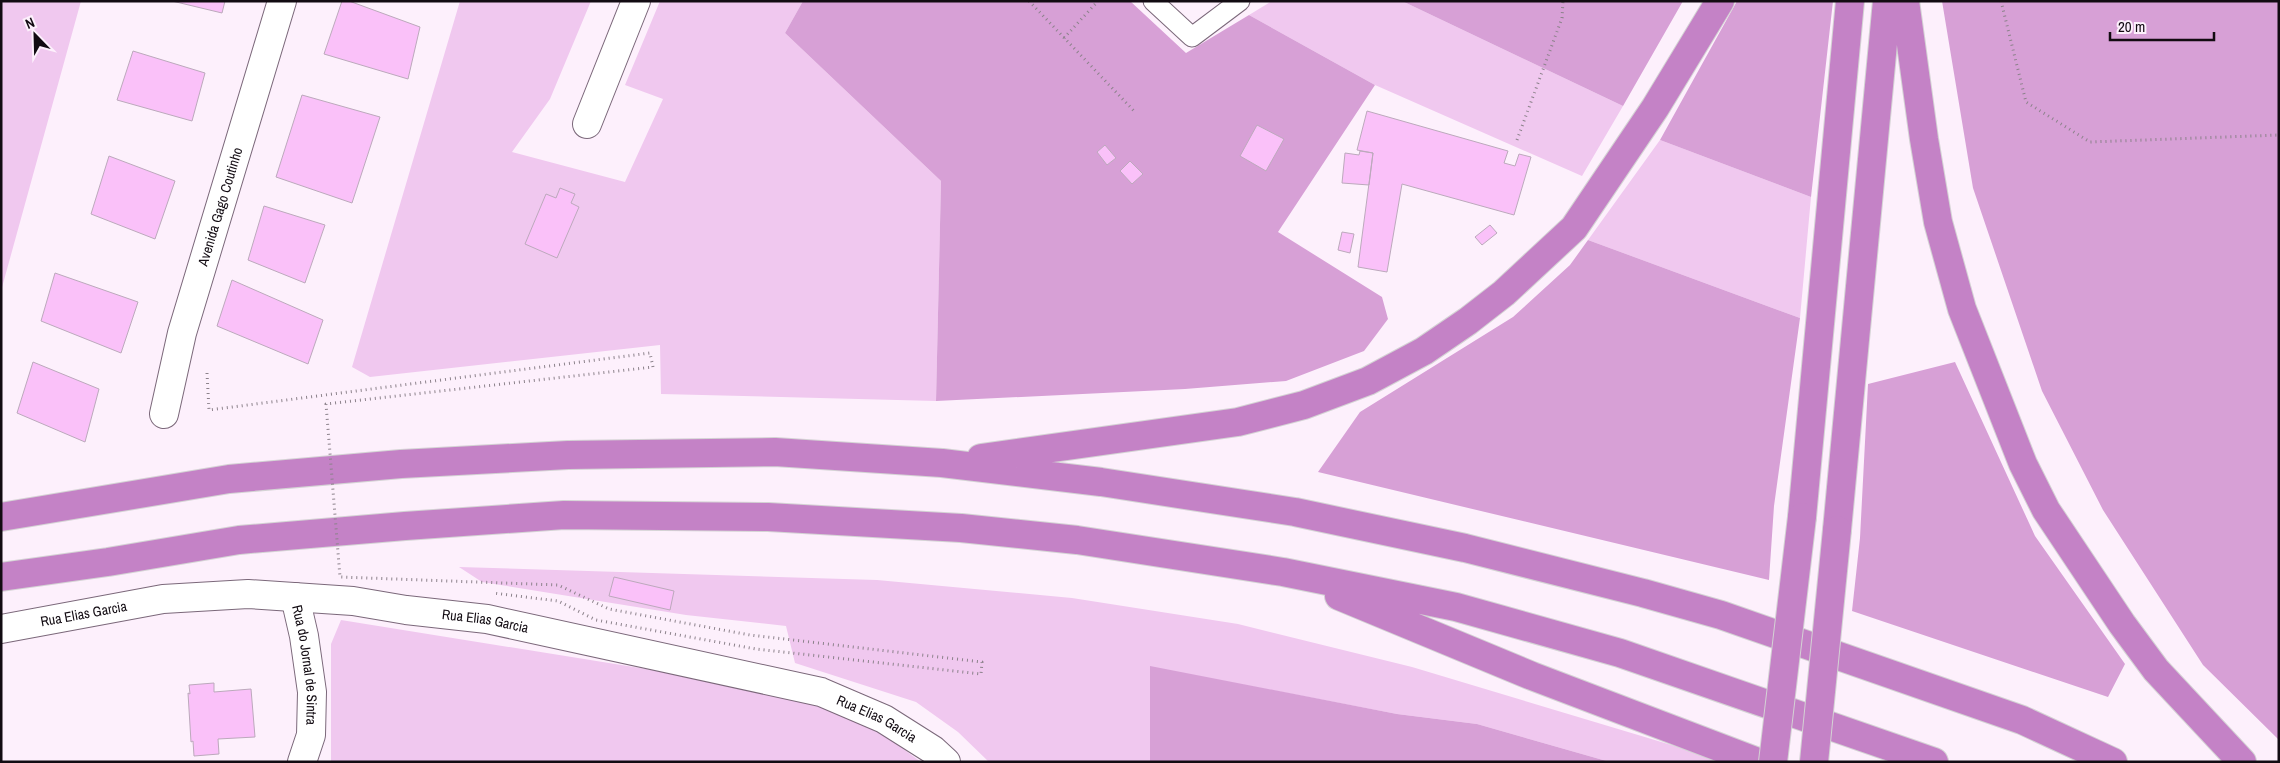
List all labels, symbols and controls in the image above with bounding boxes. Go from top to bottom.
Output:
north arrow [10,10,60,60]
scale bar [2110,10,2214,42]
text: N [23,13,37,33]
text: 20 m [2118,16,2145,37]
street label: Avenida Gago Coutinho [193,145,246,269]
street label: Rua Elias Garcia [39,597,129,631]
street label: Rua do Jornal de Sintra [288,603,321,726]
street label: Rua Elias Garcia [441,605,531,637]
street label: Rua Elias Garcia [834,691,921,747]

